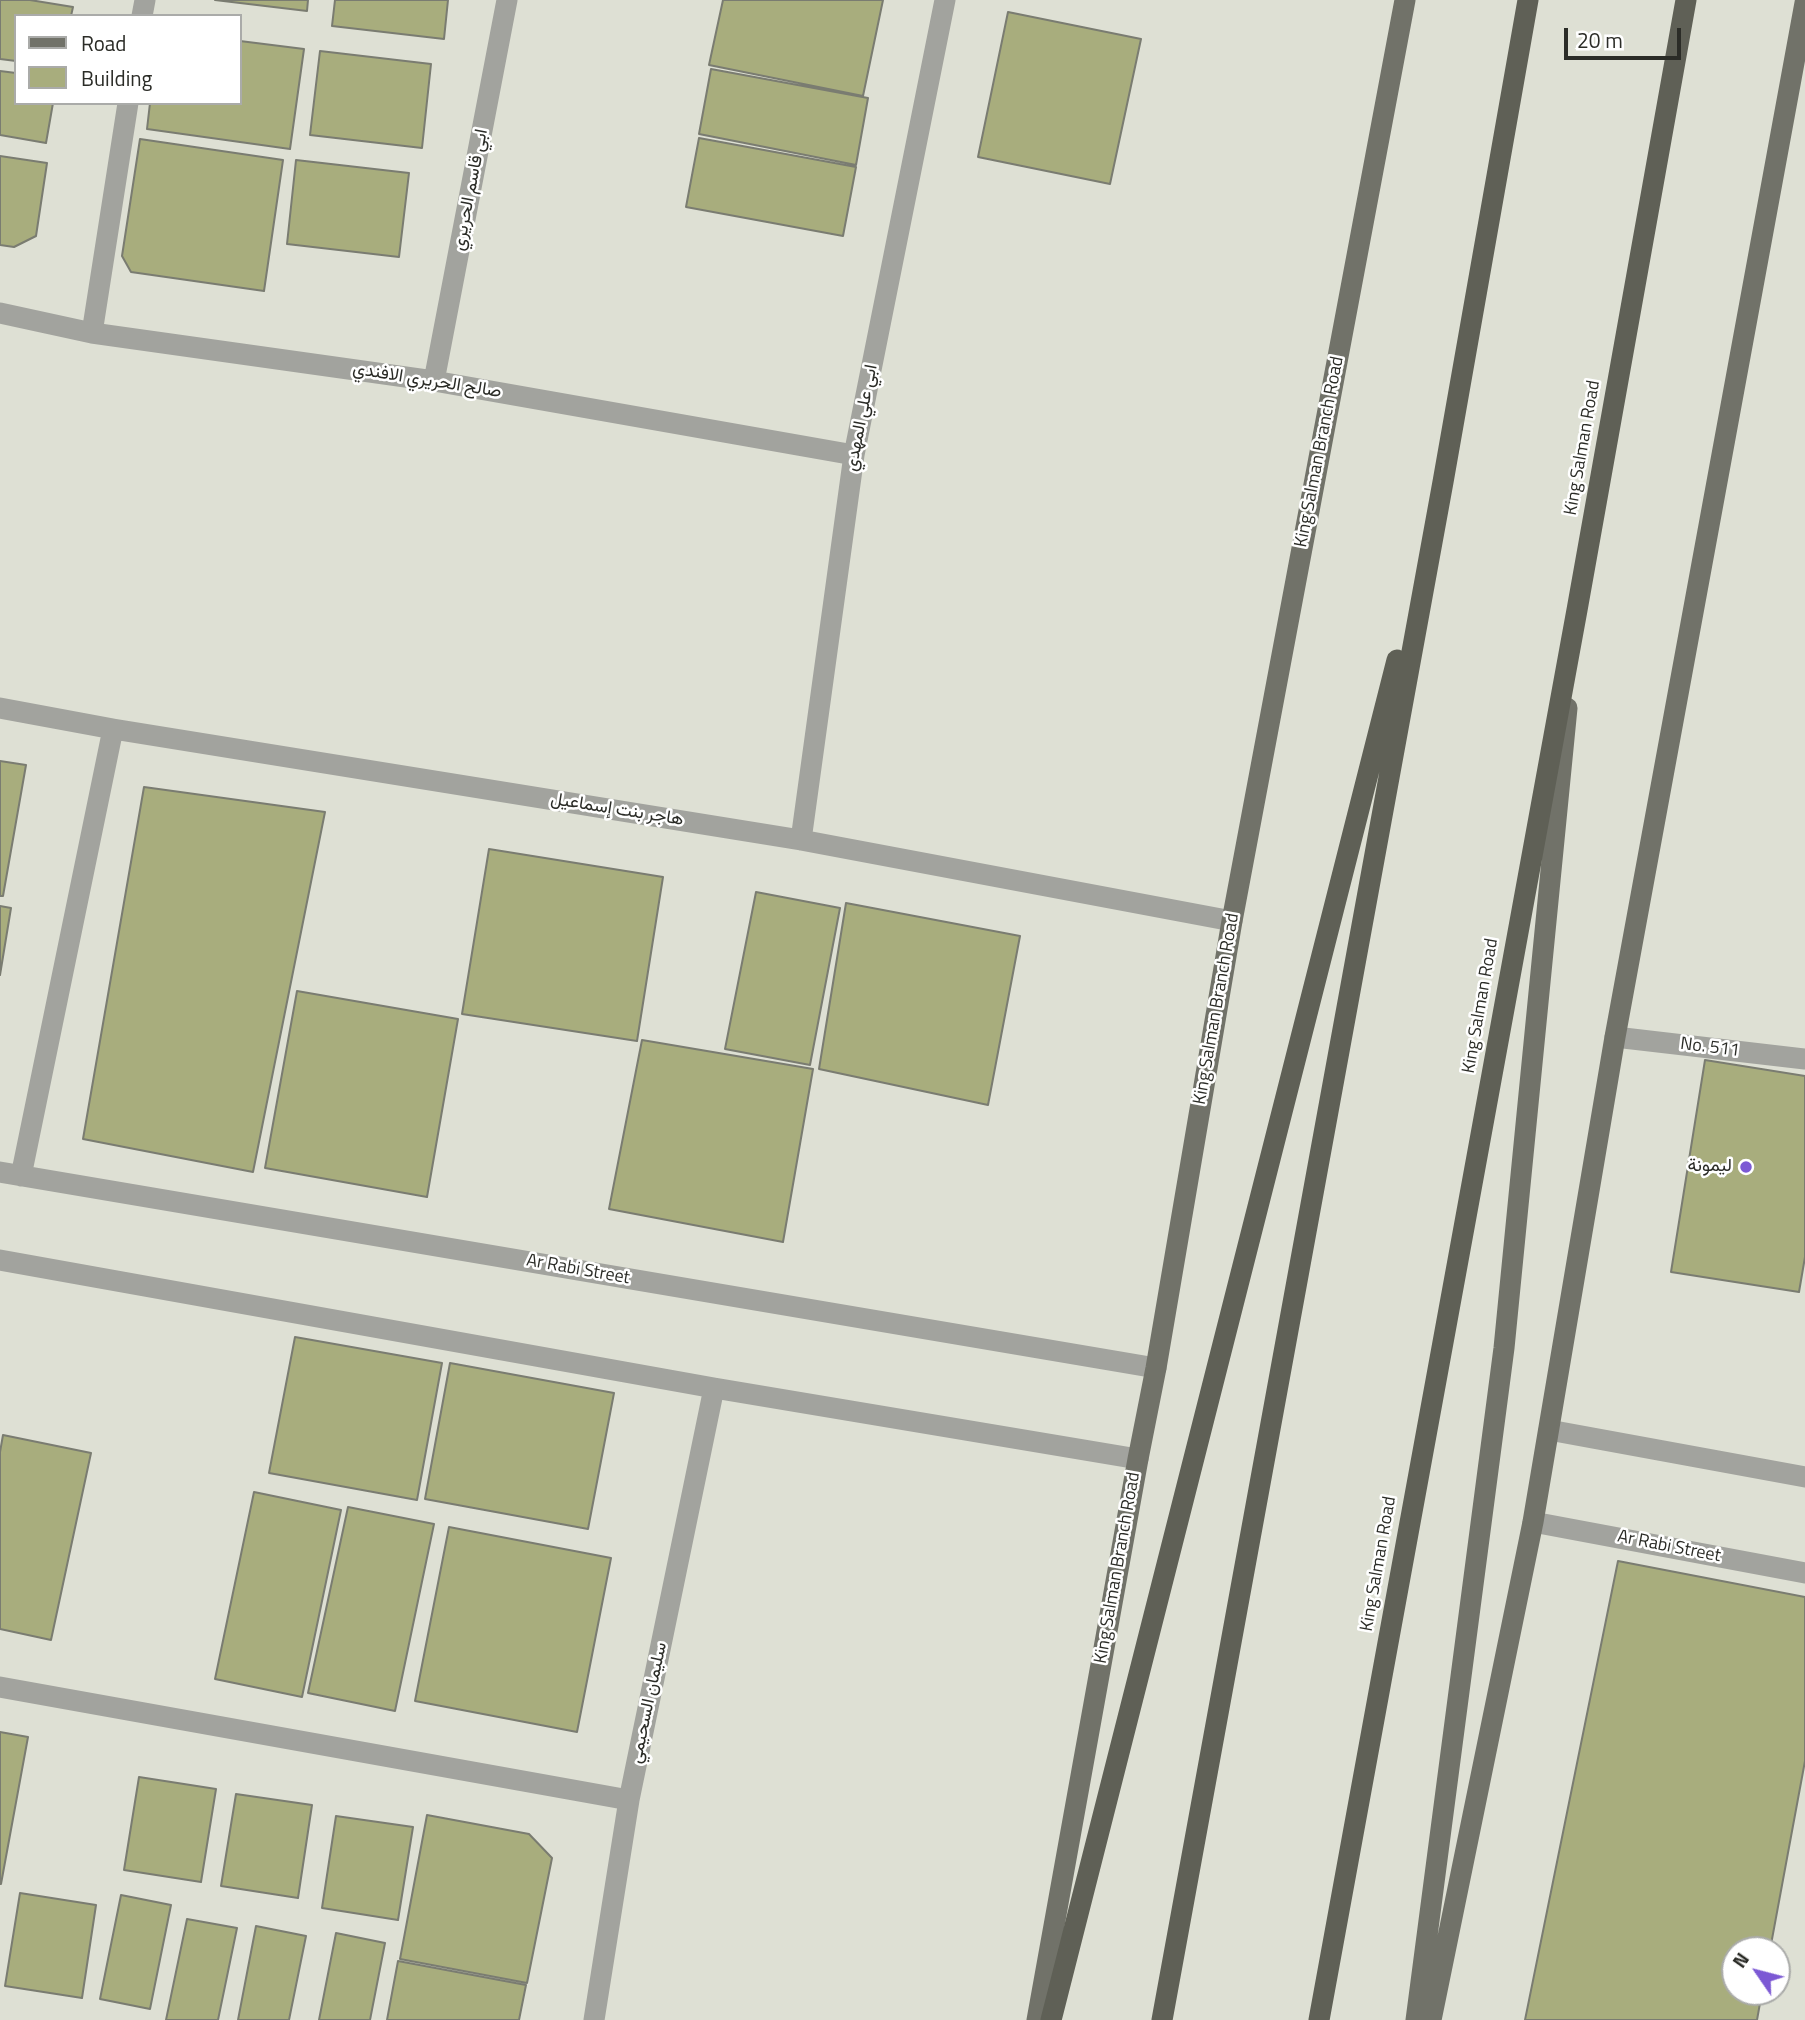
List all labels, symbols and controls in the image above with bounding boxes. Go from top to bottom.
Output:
legend [14,14,242,105]
scale bar [1567,14,1684,58]
text: 20 m [1577,24,1623,56]
text: Road [81,27,126,59]
text: Building [81,62,152,94]
street label: ابي قاسم الحريري [449,127,493,253]
street label: King Salman Branch Road [1291,355,1349,549]
street label: صالح الحريري الافندي [351,359,503,403]
street label: ابي علي المهدي [841,363,883,473]
street label: King Salman Road [1560,379,1606,517]
street label: هاجر بنت إسماعيل [549,789,685,831]
street label: King Salman Branch Road [1190,912,1244,1106]
street label: King Salman Road [1458,937,1504,1075]
street label: No. 511 [1679,1034,1741,1062]
place label: ليمونة [1687,1156,1732,1178]
marker: ليمونة [1738,1159,1754,1175]
street label: Ar Rabi Street [525,1250,631,1290]
street label: King Salman Branch Road [1091,1471,1145,1665]
street label: King Salman Road [1356,1495,1402,1633]
street label: Ar Rabi Street [1616,1526,1722,1568]
street label: سليمان السحيمي [626,1640,672,1766]
north arrow [1721,1936,1791,2006]
text: N [1724,1946,1756,1974]

